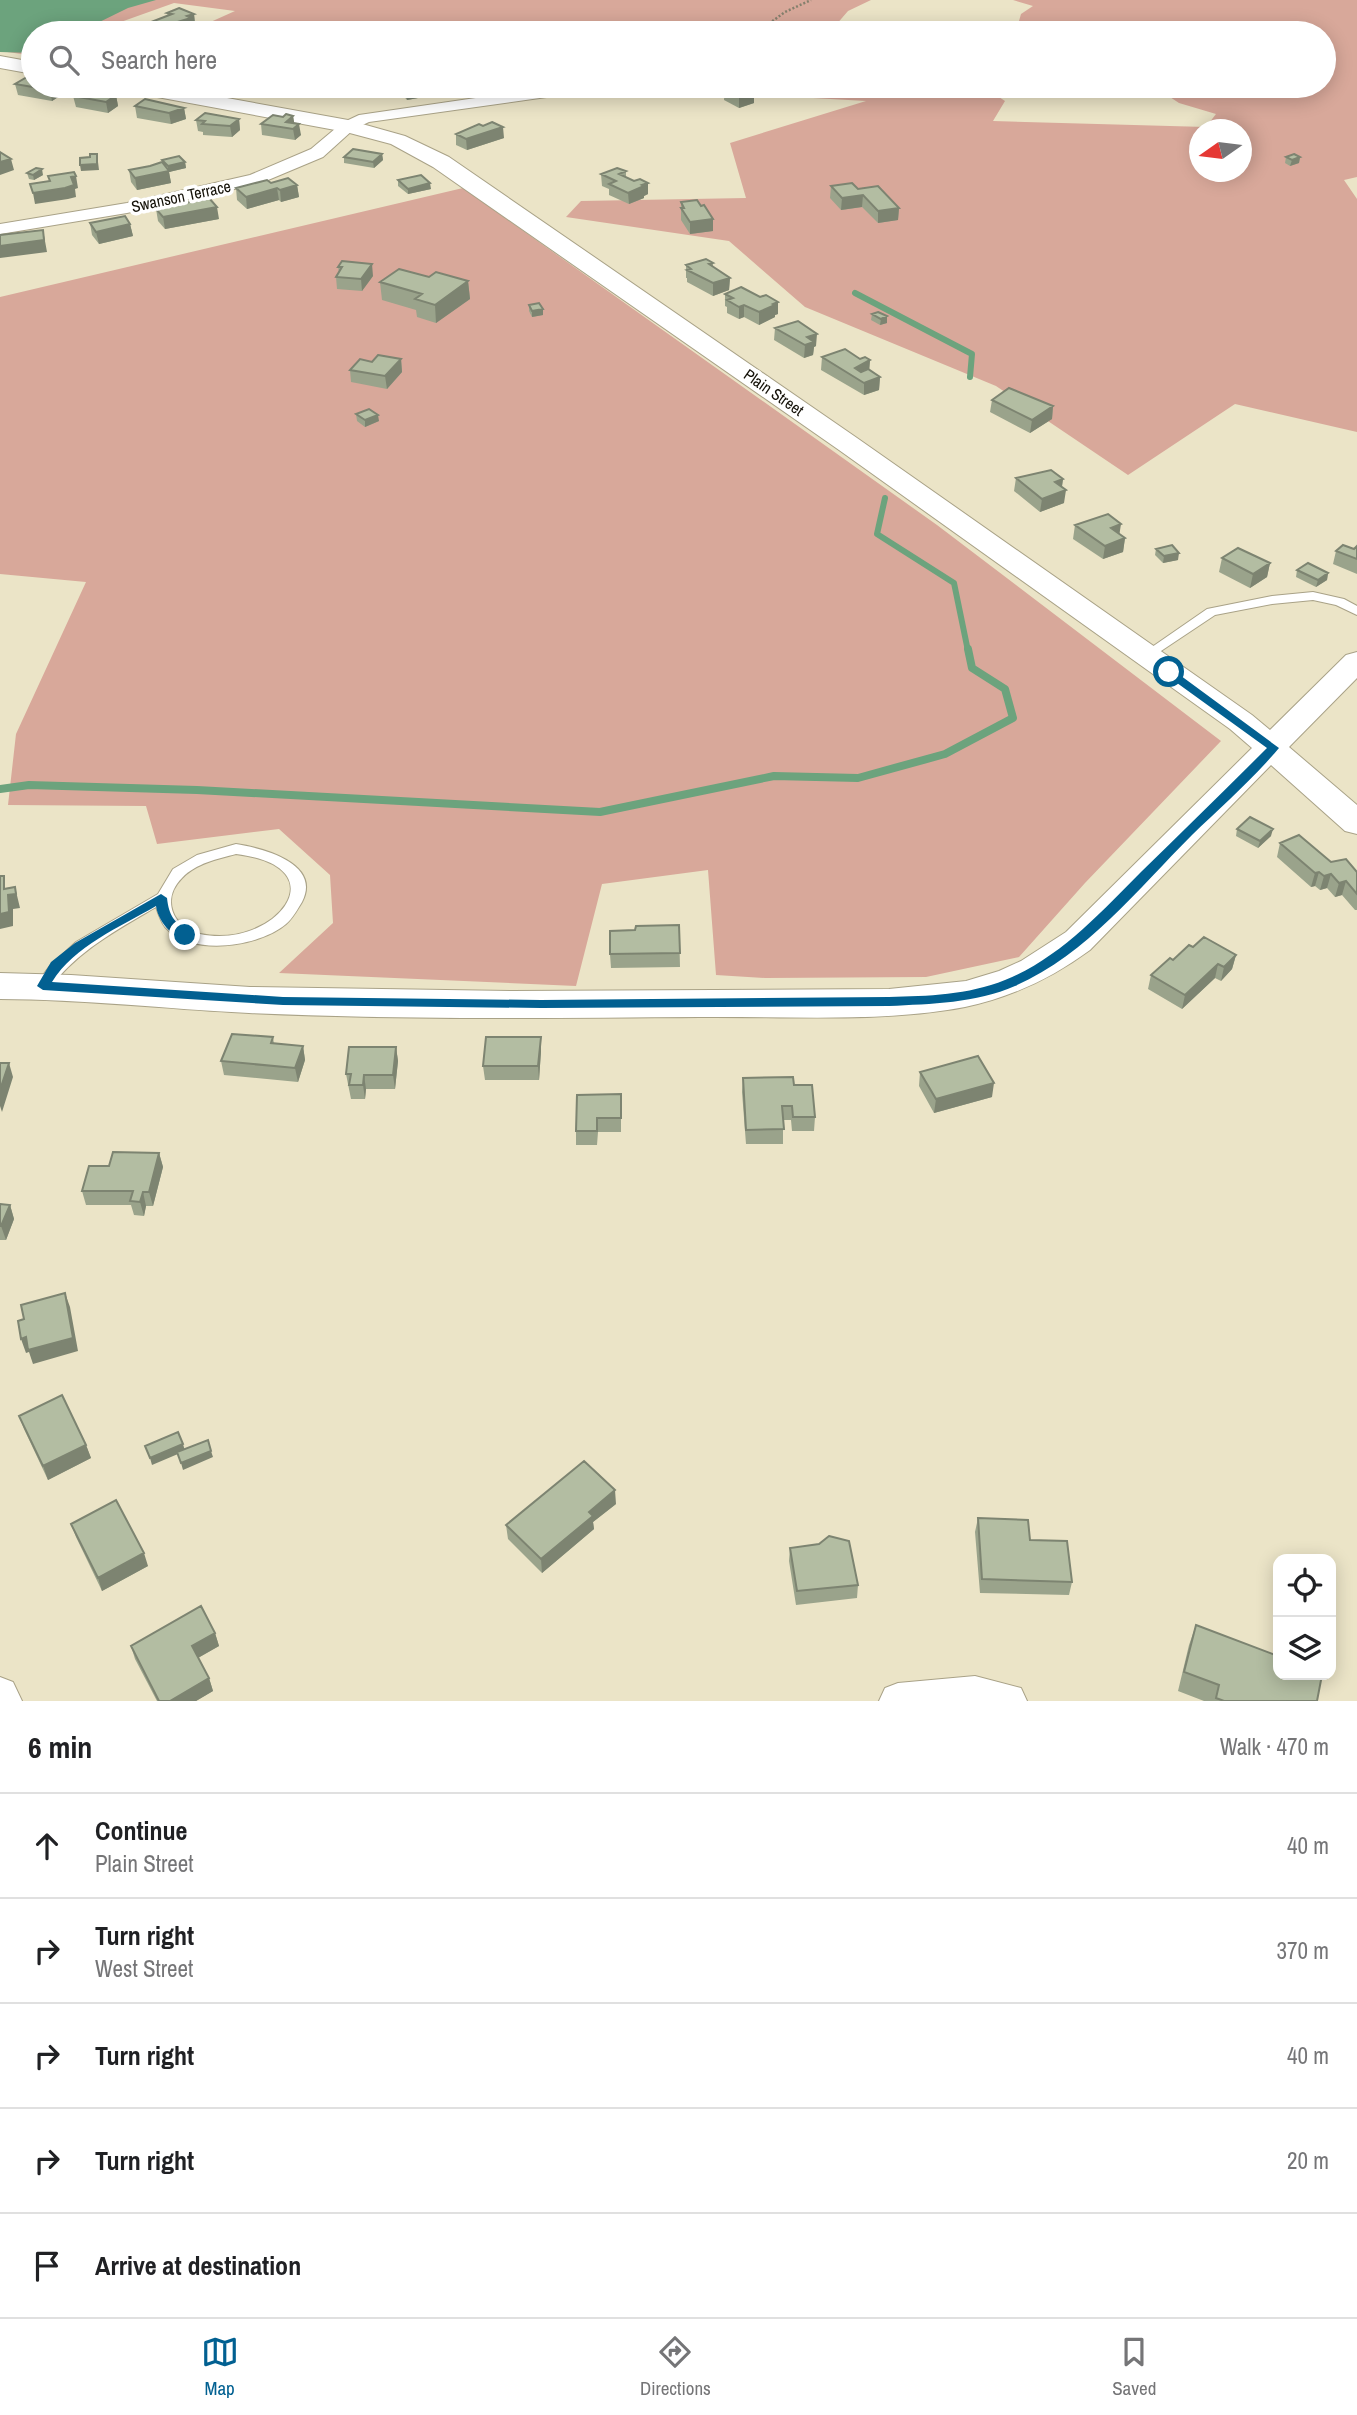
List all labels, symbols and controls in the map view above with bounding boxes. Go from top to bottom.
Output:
search box [21,21,1336,98]
icon: search [45,41,83,79]
text: Search here [101,42,217,77]
north arrow [1189,119,1252,182]
street label: Swanson Terrace [129,175,233,217]
street label: Plain Street [740,363,809,421]
route start [1153,656,1184,687]
route end [169,919,200,950]
map controls [1273,1554,1336,1680]
button: locate [1273,1554,1336,1617]
button: layers [1273,1617,1336,1680]
text: 6 min [28,1727,92,1767]
text: Walk · 470 m [1220,1731,1329,1762]
text: Continue [95,1813,187,1848]
icon: ahead [28,1827,66,1865]
text: 40 m [1287,1830,1329,1861]
text: Plain Street [95,1848,194,1879]
text: Turn right [95,1918,194,1953]
icon: right [28,1932,66,1970]
text: 370 m [1277,1935,1329,1966]
text: West Street [95,1953,193,1984]
icon: right [28,2037,66,2075]
text: Turn right [95,2038,194,2073]
text: 40 m [1287,2040,1329,2071]
icon: right [28,2142,66,2180]
text: Turn right [95,2143,194,2178]
text: 20 m [1287,2145,1329,2176]
icon: arrive [28,2247,66,2285]
text: Arrive at destination [95,2248,301,2283]
tab: Map [201,2333,239,2401]
tab: Directions [640,2333,711,2401]
tab: Saved [1112,2333,1156,2401]

